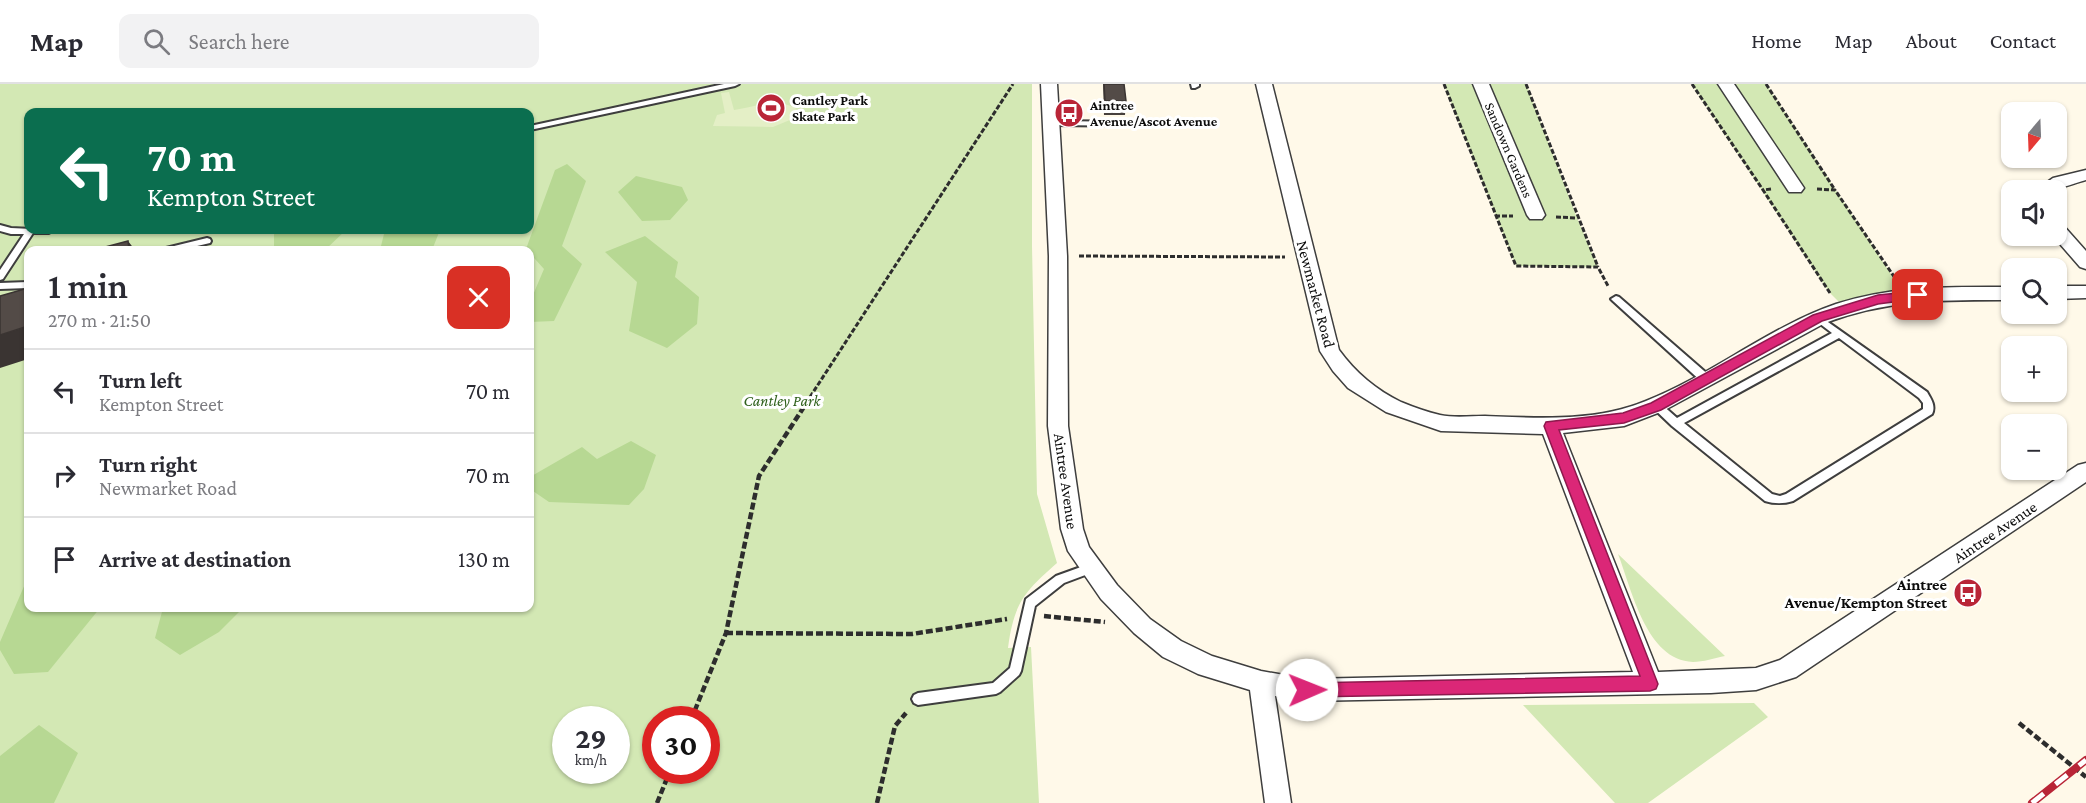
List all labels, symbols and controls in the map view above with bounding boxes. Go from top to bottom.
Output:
search box [119,14,539,68]
icon: search [140,25,173,58]
text: Map [30,26,83,57]
text: Search here [188,29,289,54]
text: Home [1751,29,1801,53]
text: Map [1834,29,1873,53]
text: About [1906,29,1957,53]
text: Contact [1990,29,2056,53]
sports icon: Cantley Park Skate Park [755,92,787,124]
place label: Cantley Park Skate Park [792,92,868,124]
bus stop icon: Aintree Avenue/Ascot Avenue [1053,97,1085,129]
place label: Aintree Avenue/Ascot Avenue [1089,97,1218,129]
street label: Sandown Gardens [1482,100,1536,200]
north arrow [2001,102,2067,168]
map controls [2001,102,2067,480]
icon: left [48,132,126,210]
text: 70 m [147,133,236,180]
button: sound [2001,180,2067,246]
text: Kempton Street [147,182,315,212]
street label: Newmarket Road [1294,239,1339,350]
button: search [2001,258,2067,324]
text: 1 min [48,266,128,306]
button: close [447,266,510,329]
pin [1892,269,1943,320]
icon: arrive [1901,278,1934,311]
text: 270 m · 21:50 [48,309,151,331]
button: + [2001,336,2067,402]
text: Turn left [99,368,182,393]
icon: left [48,375,81,408]
text: 70 m [466,379,510,404]
park label: Cantley Park [743,392,822,410]
text: Kempton Street [99,393,223,415]
button: − [2001,414,2067,480]
street label: Aintree Avenue [1051,432,1081,530]
text: Turn right [99,452,197,477]
icon: right [48,459,81,492]
text: 70 m [466,463,510,488]
text: Newmarket Road [99,477,237,499]
street label: Aintree Avenue [1950,498,2040,566]
icon: arrive [48,543,81,576]
text: Arrive at destination [99,547,291,572]
text: 130 m [458,547,510,572]
place label: Aintree Avenue/Kempton Street [1784,576,1948,611]
bus stop icon: Aintree Avenue/Kempton Street [1952,577,1984,609]
position arrow [1275,658,1339,722]
speed limit sign: 30 [642,706,720,784]
text: 29 [575,721,607,754]
text: km/h [575,752,607,768]

